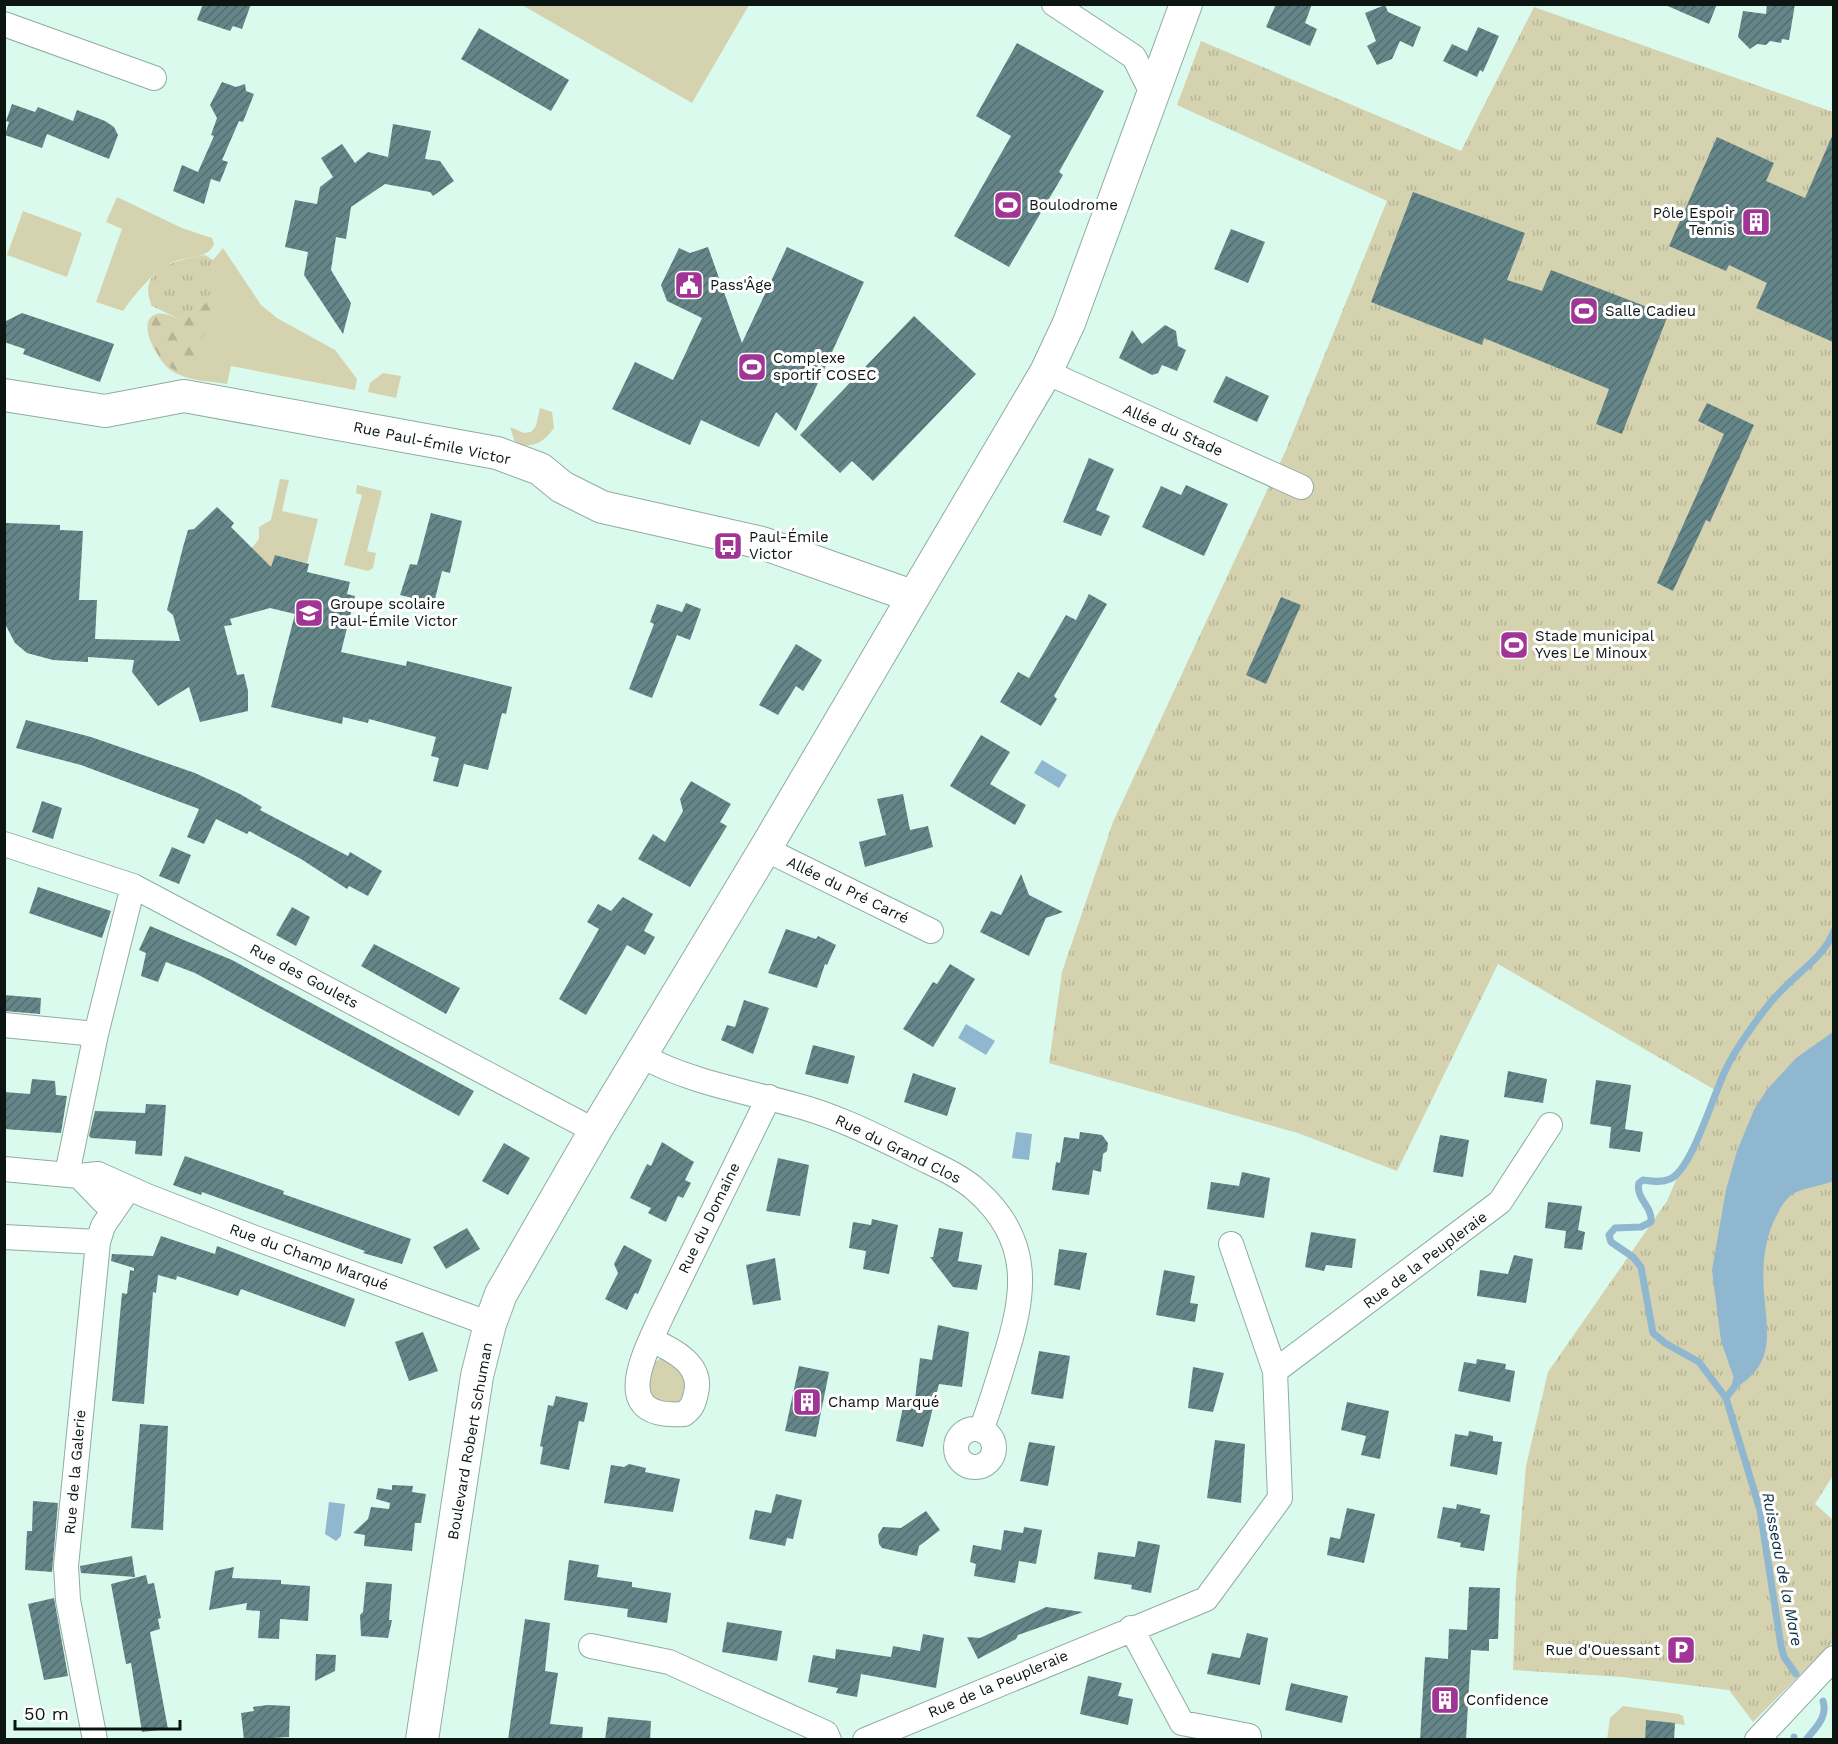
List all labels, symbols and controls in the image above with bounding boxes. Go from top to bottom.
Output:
sports icon: Boulodrome [992,189,1024,221]
place label: Boulodrome [1029,196,1118,214]
place label: Pôle Espoir Tennis [1653,204,1735,239]
building icon: Pôle Espoir Tennis [1740,206,1772,238]
public building icon: Pass'Âge [673,269,705,301]
place label: Pass'Âge [710,276,772,294]
sports icon: Salle Cadieu [1568,295,1600,327]
place label: Salle Cadieu [1605,302,1696,320]
place label: Complexe sportif COSEC [773,349,876,384]
sports icon: Complexe sportif COSEC [736,351,768,383]
street label: Allée du Stade [1120,400,1226,460]
street label: Rue Paul-Émile Victor [352,418,512,468]
place label: Paul-Émile Victor [749,528,829,563]
bus stop icon: Paul-Émile Victor [712,530,744,562]
place label: Groupe scolaire Paul-Émile Victor [330,595,458,630]
school or university icon: Groupe scolaire Paul-Émile Victor [293,597,325,629]
place label: Stade municipal Yves Le Minoux [1535,627,1655,662]
sports icon: Stade municipal Yves Le Minoux [1498,629,1530,661]
street label: Allée du Pré Carré [784,853,912,927]
street label: Rue des Goulets [247,940,361,1012]
street label: Rue du Grand Clos [832,1111,964,1187]
street label: Rue du Domaine [674,1160,744,1276]
street label: Rue de la Peupleraie [1359,1208,1491,1312]
street label: Rue du Champ Marqué [227,1220,391,1294]
street label: Boulevard Robert Schuman [444,1341,496,1541]
building icon: Champ Marqué [791,1386,823,1418]
place label: Champ Marqué [828,1393,939,1411]
street label: Rue de la Galerie [61,1409,89,1535]
water label: Ruisseau de la Mare [1758,1491,1807,1648]
parking icon: Rue d'Ouessant [1665,1634,1697,1666]
place label: Rue d'Ouessant [1545,1641,1661,1659]
street label: Rue de la Peupleraie [925,1646,1071,1722]
building icon: Confidence [1429,1684,1461,1716]
place label: Confidence [1466,1691,1549,1709]
scale bar [15,1693,180,1731]
text: 50 m [24,1703,69,1724]

